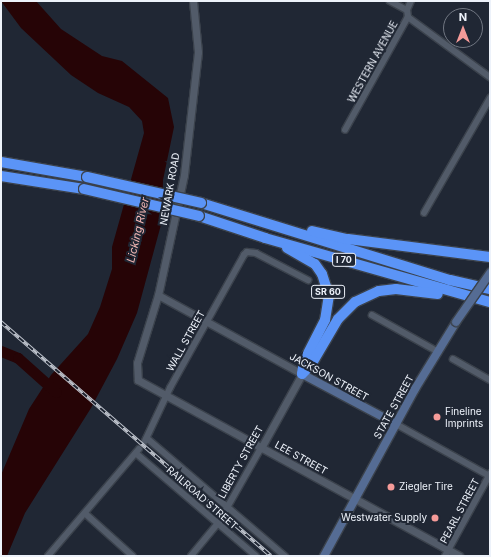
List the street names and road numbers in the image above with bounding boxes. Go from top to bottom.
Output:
street label: WESTERN AVENUE [346,19,400,105]
street label: NEWARK ROAD [158,152,182,226]
road number: I 70 [332,253,356,267]
road number: SR 60 [311,285,345,299]
street label: WALL STREET [164,308,208,374]
street label: JACKSON STREET [288,350,370,404]
street label: STATE STREET [372,373,416,441]
street label: LIBERTY STREET [216,424,266,500]
street label: LEE STREET [273,439,329,477]
street label: RAILROAD STREET [164,464,240,532]
street label: PEARL STREET [438,476,482,546]

